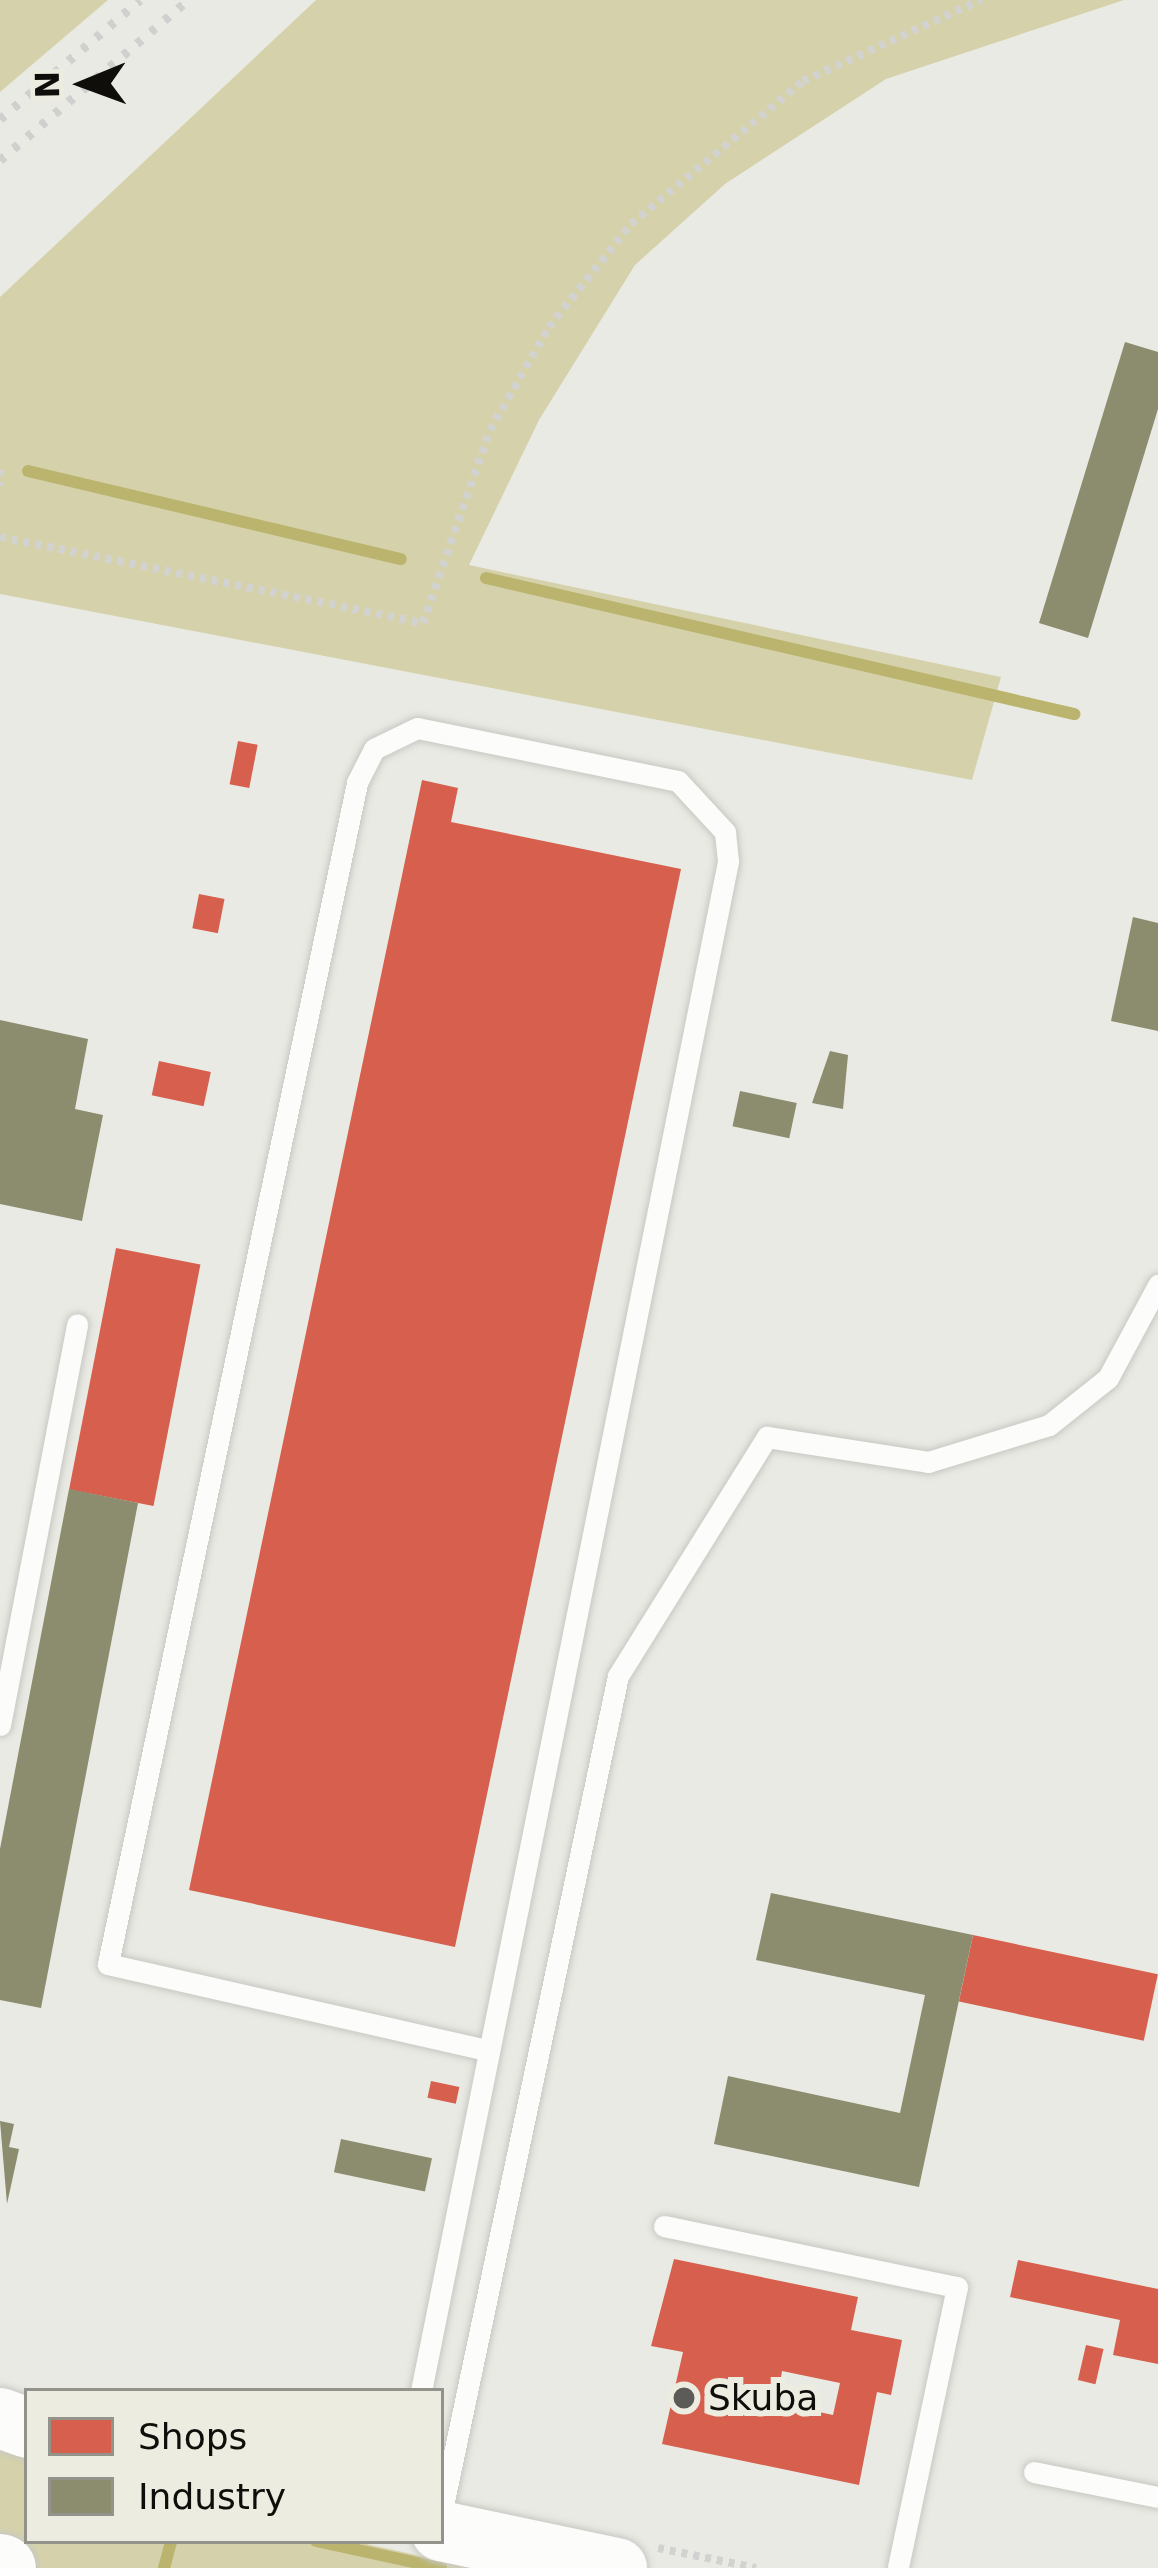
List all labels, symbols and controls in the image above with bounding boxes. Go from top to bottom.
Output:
north arrow [24,24,144,144]
text: N [28,70,67,99]
place label: Skuba [708,2376,818,2420]
marker: Skuba [671,2385,697,2411]
legend [24,2388,444,2544]
text: Shops [138,2416,247,2457]
text: Industry [138,2476,286,2517]

